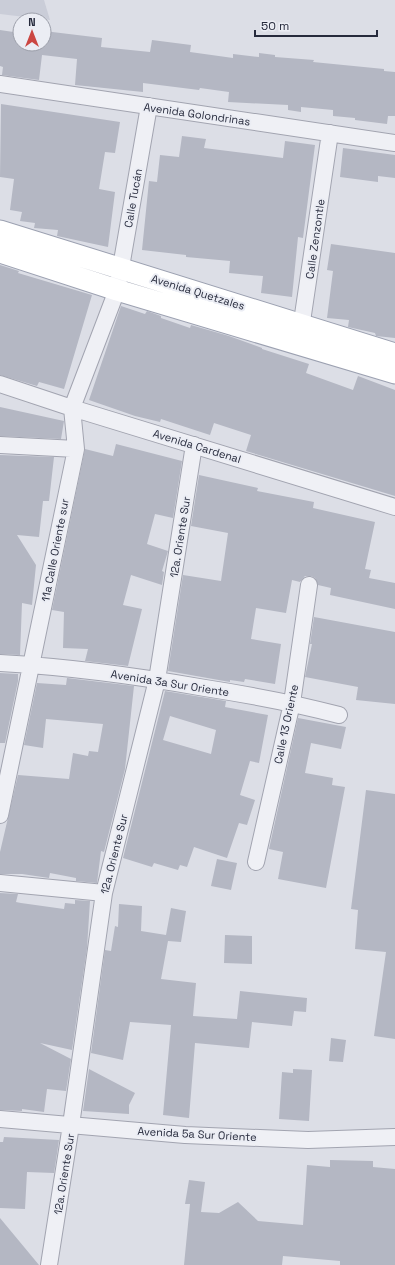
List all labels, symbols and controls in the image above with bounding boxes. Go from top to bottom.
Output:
north arrow [12,12,52,52]
scale bar [255,12,377,38]
text: N [28,15,36,29]
text: 50 m [261,18,289,34]
street label: Avenida Golondrinas [143,100,251,128]
street label: Calle Tucán [121,167,145,229]
street label: Calle Zenzontle [302,198,328,280]
street label: Avenida Quetzales [150,271,247,313]
street label: Avenida Cardenal [151,426,243,466]
street label: 12a. Oriente Sur [167,495,193,579]
street label: 11a Calle Oriente sur [38,497,72,603]
street label: Avenida 3a Sur Oriente [110,667,230,699]
street label: Calle 13 Oriente [271,683,301,765]
street label: 12a. Oriente Sur [97,813,131,895]
street label: Avenida 5a Sur Oriente [137,1124,257,1144]
street label: 12a. Oriente Sur [51,1132,77,1216]

